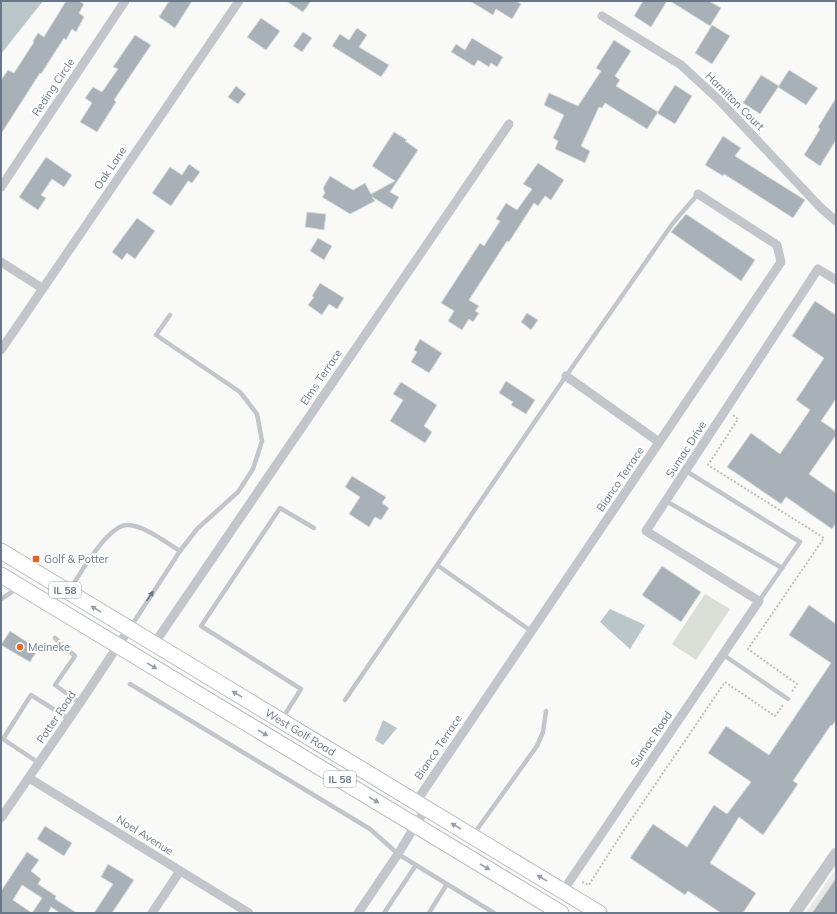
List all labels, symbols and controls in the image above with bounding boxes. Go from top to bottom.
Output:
street label: Reding Circle [29,55,77,119]
street label: Hamilton Court [703,69,767,133]
street label: Oak Lane [91,144,129,192]
street label: Elms Terrace [297,346,345,408]
street label: Sumac Drive [663,418,709,480]
street label: Bianco Terrace [593,444,647,514]
place label: Golf & Potter [44,552,108,566]
marker: Golf & Potter [31,554,41,564]
road number: IL 58 [49,582,81,598]
one-way arrow [146,591,154,601]
one-way arrow [90,605,102,612]
place label: Meineke [28,640,70,654]
marker: Meineke [15,642,25,652]
one-way arrow [147,662,157,670]
street label: Potter Road [33,688,79,746]
one-way arrow [232,690,242,698]
street label: West Golf Road [262,705,338,759]
street label: Sumac Road [627,708,675,770]
street label: Bianco Terrace [411,712,465,782]
one-way arrow [257,730,269,737]
road number: IL 58 [324,771,356,787]
one-way arrow [368,797,380,804]
street label: Noel Avenue [114,812,176,858]
one-way arrow [451,822,461,830]
one-way arrow [479,864,491,871]
one-way arrow [536,875,548,882]

